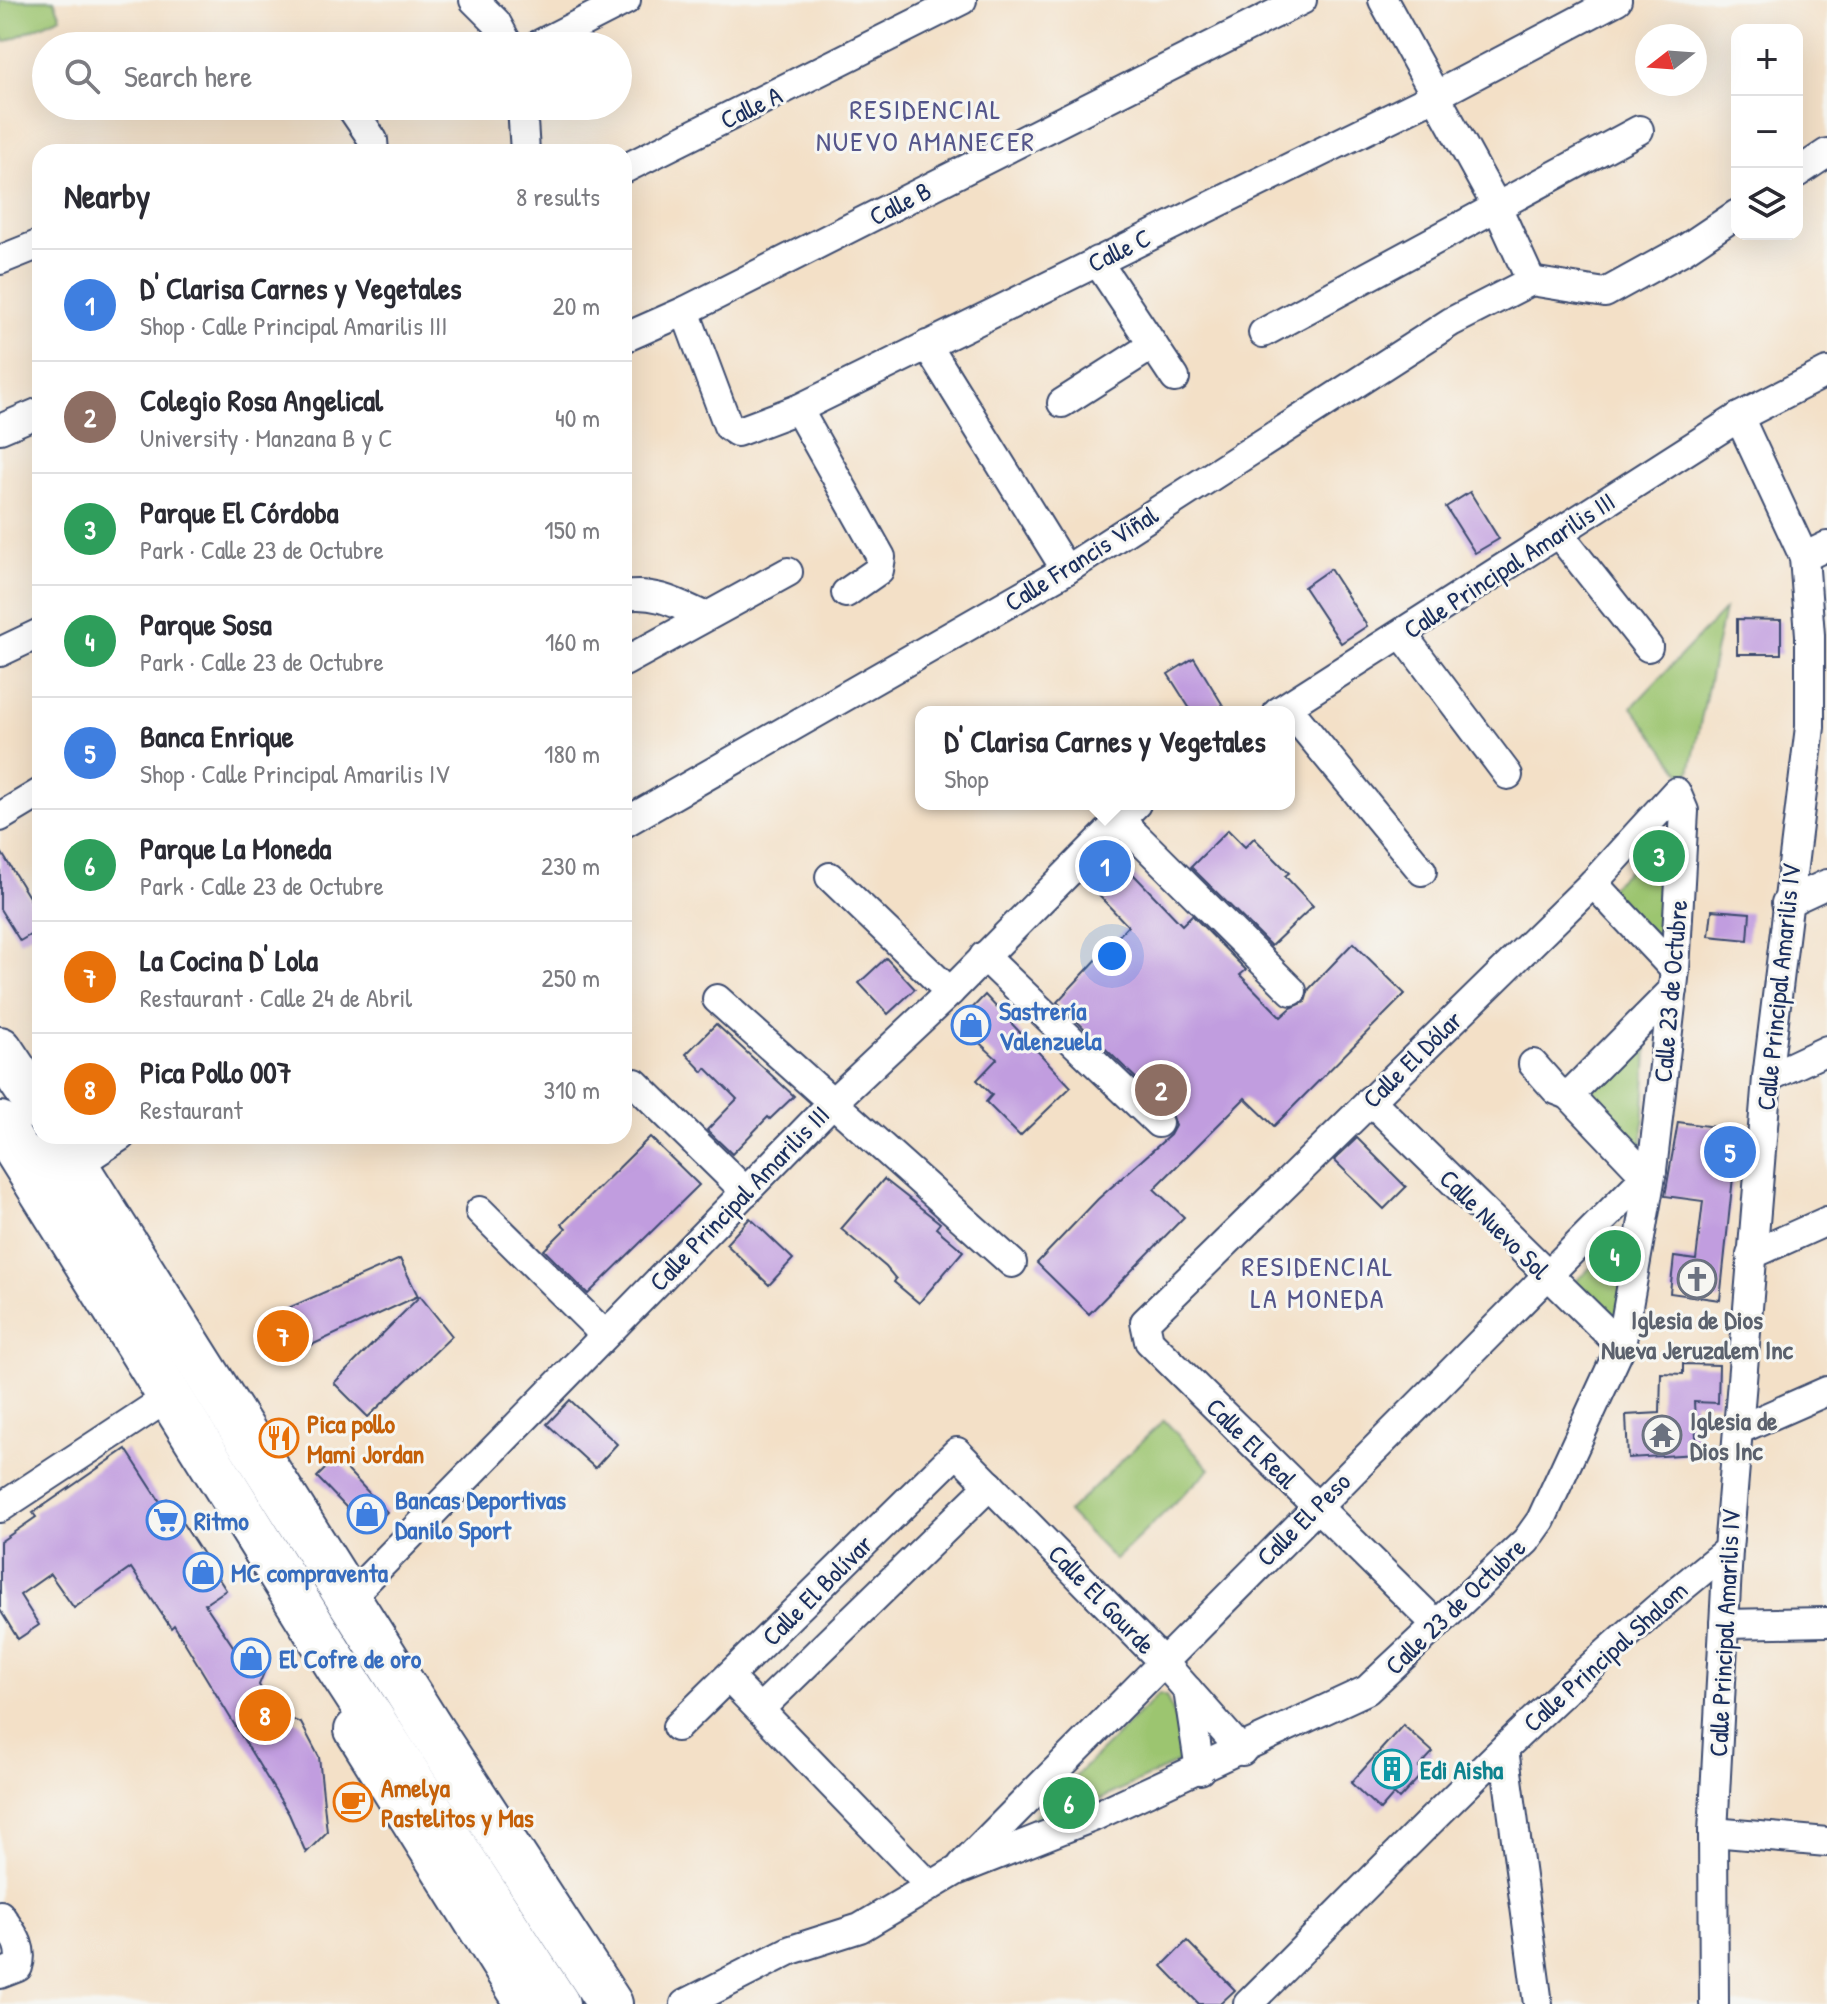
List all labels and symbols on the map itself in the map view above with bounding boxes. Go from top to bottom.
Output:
north arrow [1635,24,1707,96]
street label: Calle A [714,77,788,137]
district label: RESIDENCIAL NUEVO AMANECER [816,90,1036,160]
street label: Calle B [863,173,937,233]
street label: Calle C [1082,220,1156,280]
street label: Calle Principal Amarilis III [1396,483,1622,647]
street label: Calle Francis Viñal [998,497,1164,619]
pin: 3 [1633,826,1685,886]
pin: 1 [1079,836,1131,896]
street label: Calle Principal Amarilis IV [1748,861,1808,1112]
street label: Calle 23 de Octubre [1645,898,1695,1084]
your location [1092,936,1132,976]
place label: Sastrería Valenzuela [999,993,1103,1058]
street label: Calle El Dólar [1354,1003,1470,1115]
shop icon: Sastrería Valenzuela [950,1004,992,1046]
pin: 2 [1135,1060,1187,1120]
street label: Calle Principal Amarilis III [641,1097,837,1299]
pin: 5 [1704,1122,1756,1182]
street label: Calle Nuevo Sol [1432,1161,1558,1287]
pin: 4 [1589,1226,1641,1286]
district label: RESIDENCIAL LA MONEDA [1241,1247,1395,1317]
church icon: Iglesia de Dios Nueva Jeruzalem Inc [1676,1258,1718,1300]
place label: Iglesia de Dios Nueva Jeruzalem Inc [1601,1302,1794,1367]
pin: 7 [257,1306,309,1366]
street label: Calle El Real [1199,1390,1305,1496]
place label: Iglesia de Dios Inc [1690,1403,1778,1468]
place label: Pica pollo Mami Jordan [307,1406,424,1471]
temple icon: Iglesia de Dios Inc [1641,1414,1683,1456]
restaurant icon: Pica pollo Mami Jordan [258,1417,300,1459]
street label: Calle El Peso [1248,1464,1358,1574]
place label: Bancas Deportivas Danilo Sport [395,1482,566,1548]
shop icon: Bancas Deportivas Danilo Sport [346,1493,388,1535]
supermarket icon: Ritmo [145,1499,187,1541]
place label: Ritmo [194,1503,249,1538]
street label: Calle Principal Amarilis IV [1700,1508,1748,1758]
street label: Calle El Bolívar [754,1527,880,1653]
street label: Calle 23 de Octubre [1377,1530,1533,1682]
street label: Calle El Gourde [1041,1536,1163,1662]
shop icon: MC compraventa [182,1551,224,1593]
place label: MC compraventa [231,1555,389,1591]
street label: Calle Principal Shalom [1515,1573,1695,1739]
shop icon: El Cofre de oro [230,1637,272,1679]
place label: El Cofre de oro [279,1641,422,1676]
pin: 8 [239,1685,291,1745]
building icon: Edi Aisha [1371,1748,1413,1790]
place label: Edi Aisha [1420,1752,1504,1787]
place label: Amelya Pastelitos y Mas [381,1770,534,1836]
pin: 6 [1043,1773,1095,1833]
cafe icon: Amelya Pastelitos y Mas [332,1781,374,1823]

